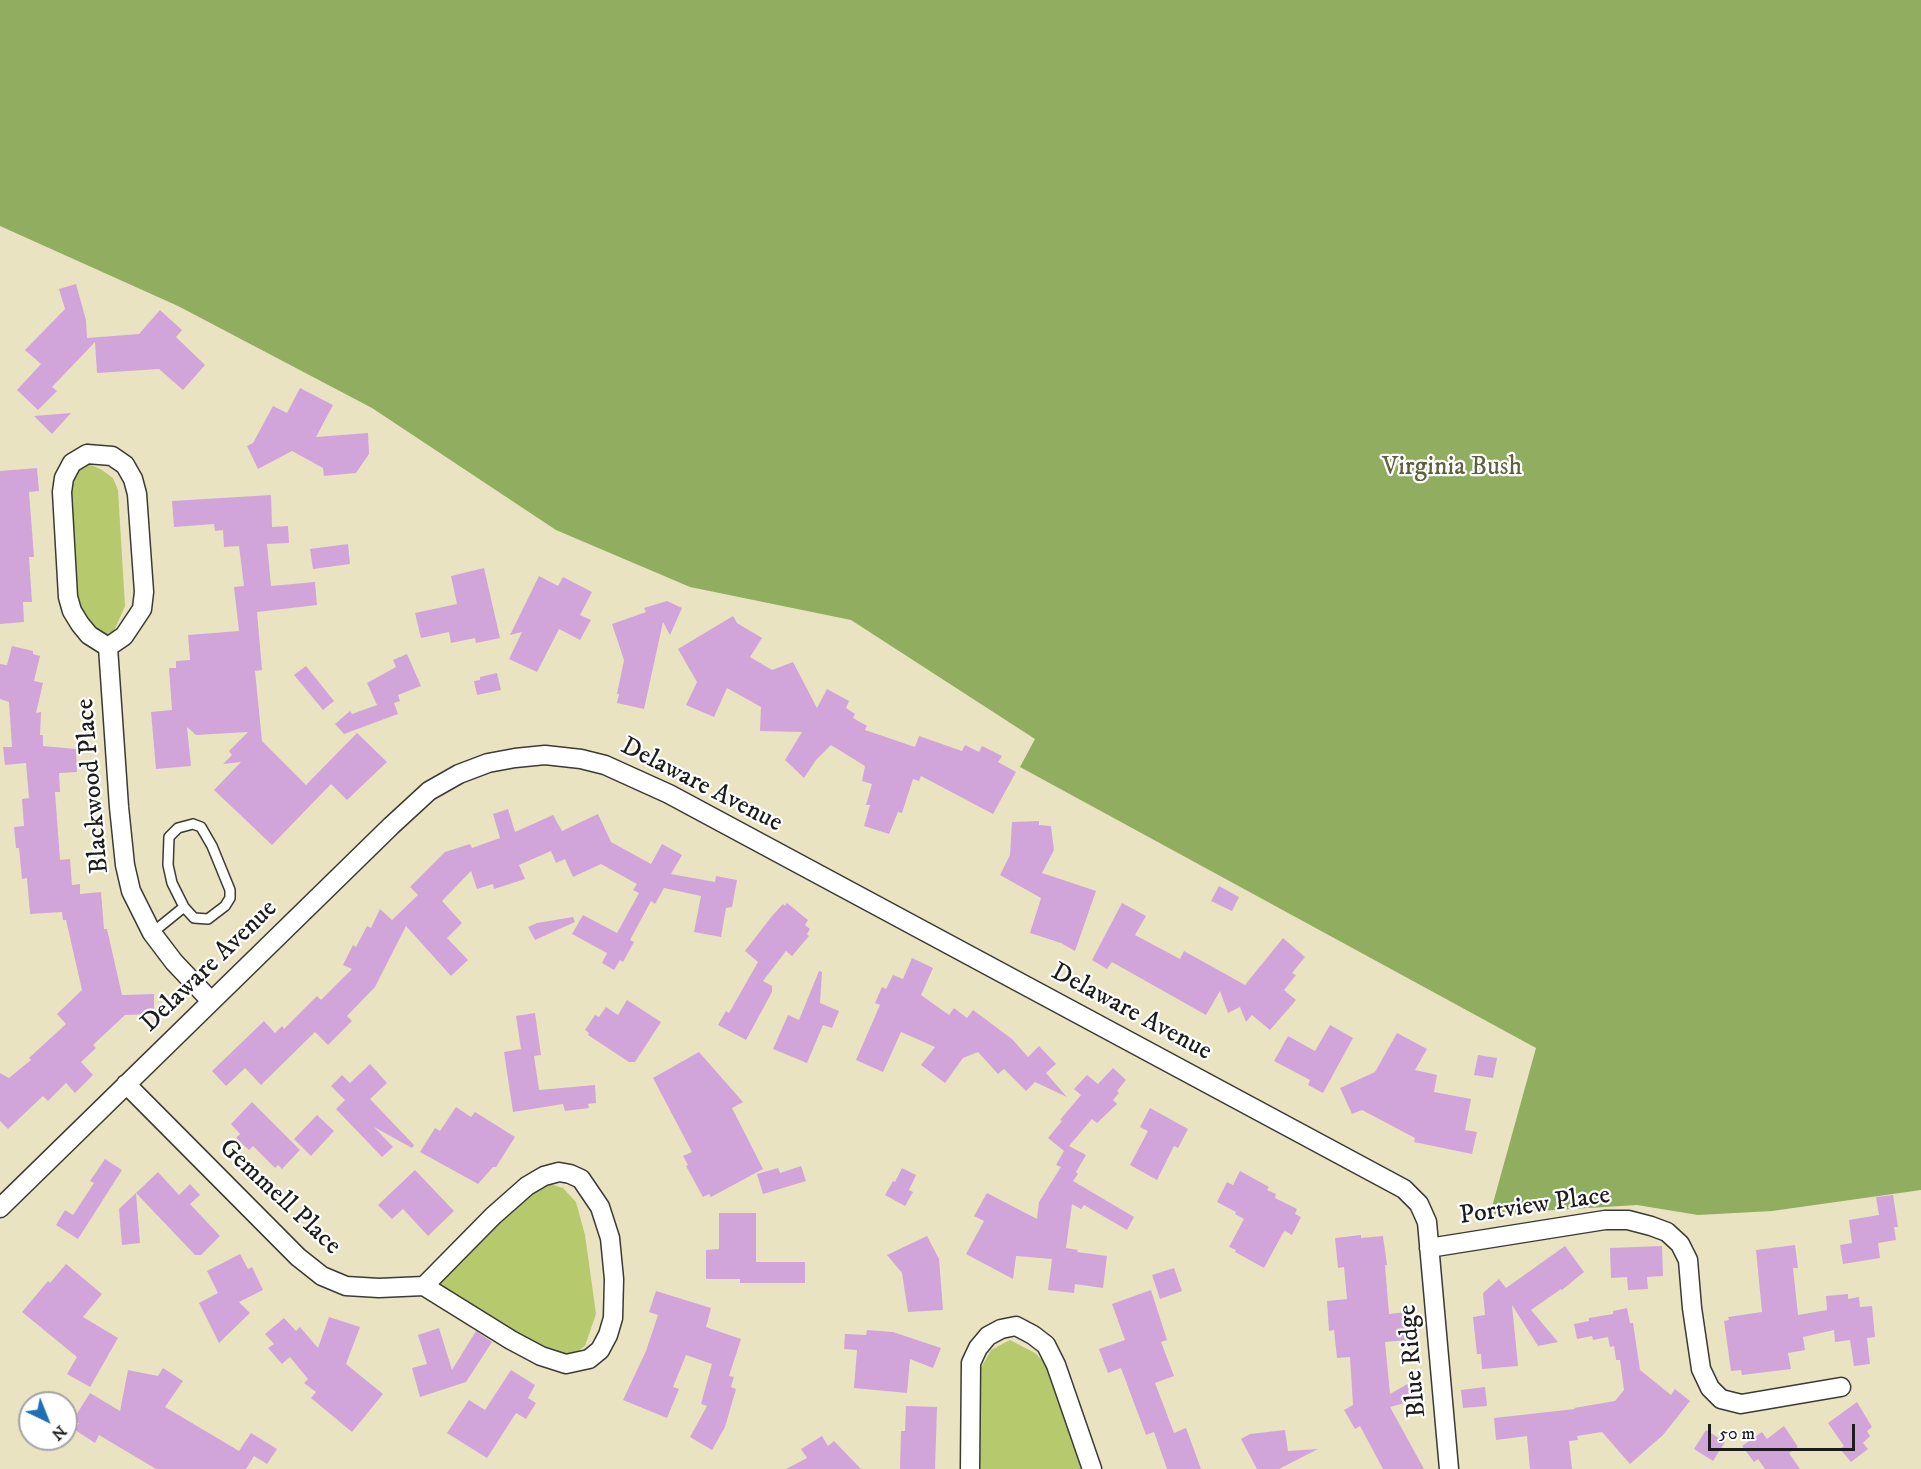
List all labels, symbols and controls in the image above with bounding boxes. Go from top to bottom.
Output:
park label: Virginia Bush [1382,453,1522,485]
street label: Blackwood Place [71,697,117,875]
street label: Delaware Avenue [615,732,787,840]
street label: Delaware Avenue [135,894,285,1040]
street label: Delaware Avenue [1045,958,1217,1068]
street label: Gemmell Place [211,1134,347,1262]
street label: Portview Place [1458,1181,1612,1233]
street label: Blue Ridge [1394,1303,1434,1419]
north arrow [18,1391,78,1451]
scale bar [1711,1412,1858,1450]
text: N [47,1421,71,1444]
text: 50 m [1719,1423,1755,1445]

